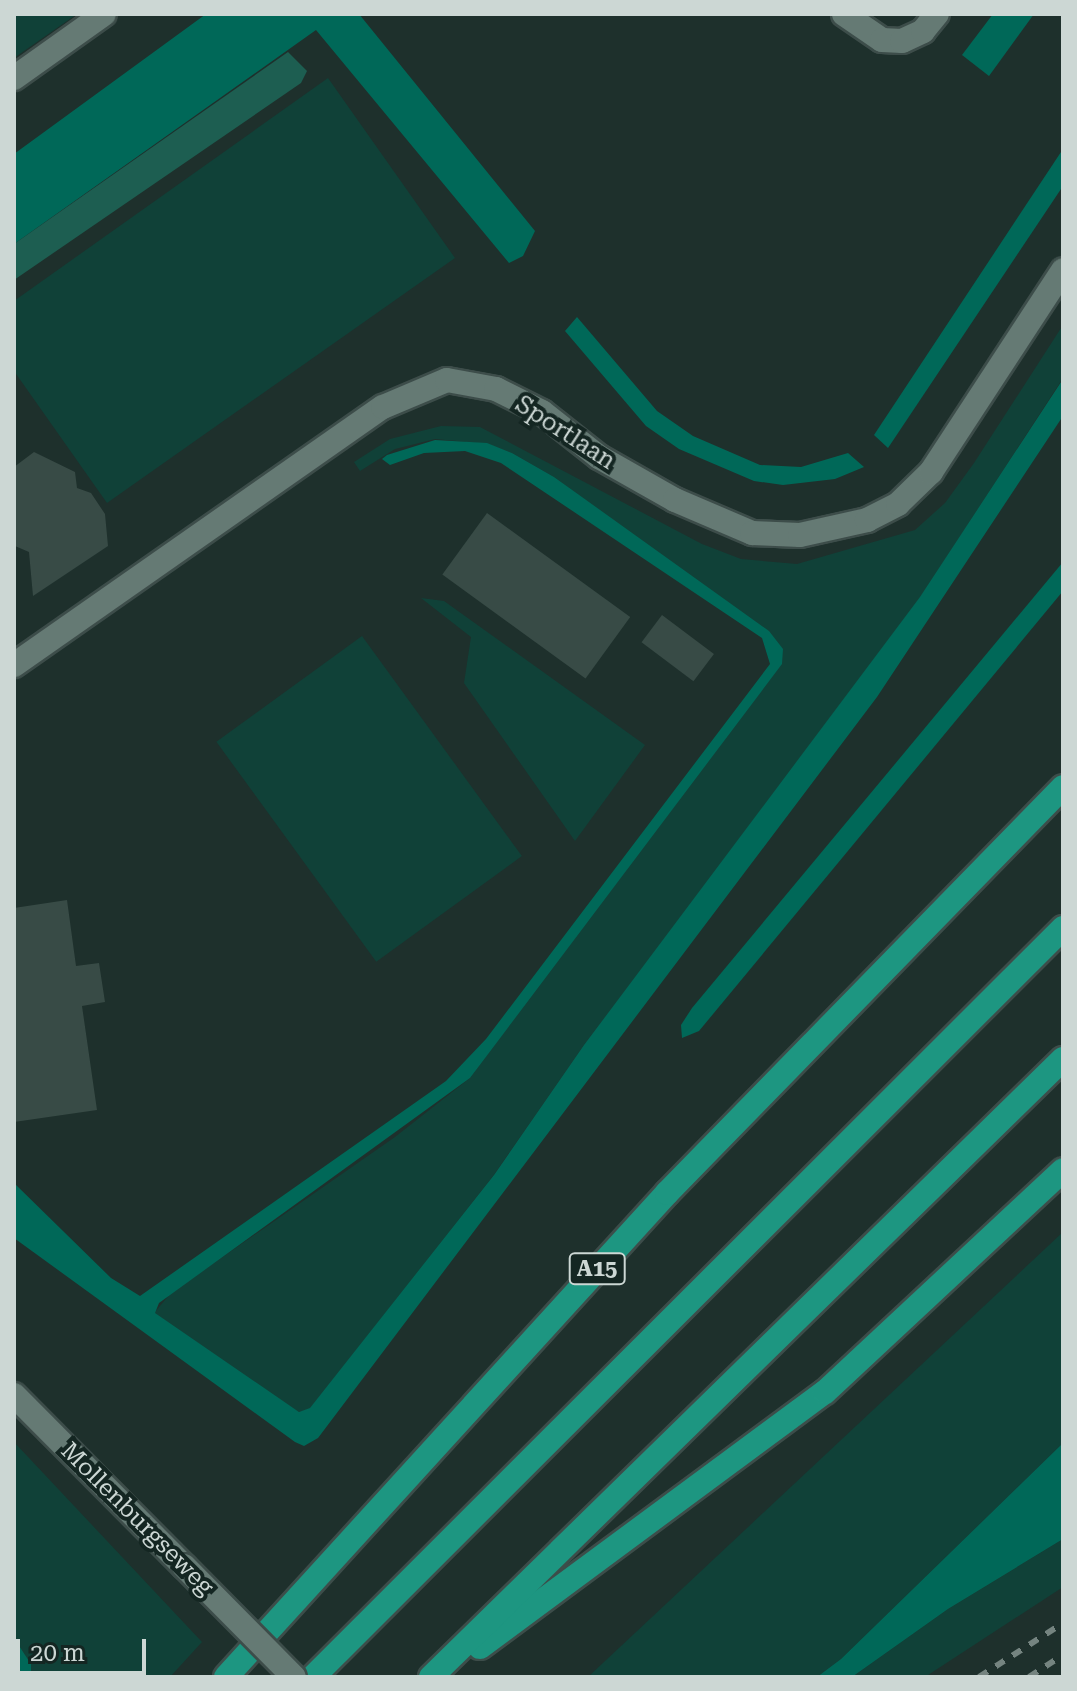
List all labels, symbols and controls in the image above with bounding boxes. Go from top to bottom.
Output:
street label: Sportlaan [510,390,620,476]
road number: A15 [567,1251,627,1287]
street label: Mollenburgseweg [55,1437,219,1601]
scale bar [20,1623,150,1673]
text: 20 m [30,1639,85,1667]

